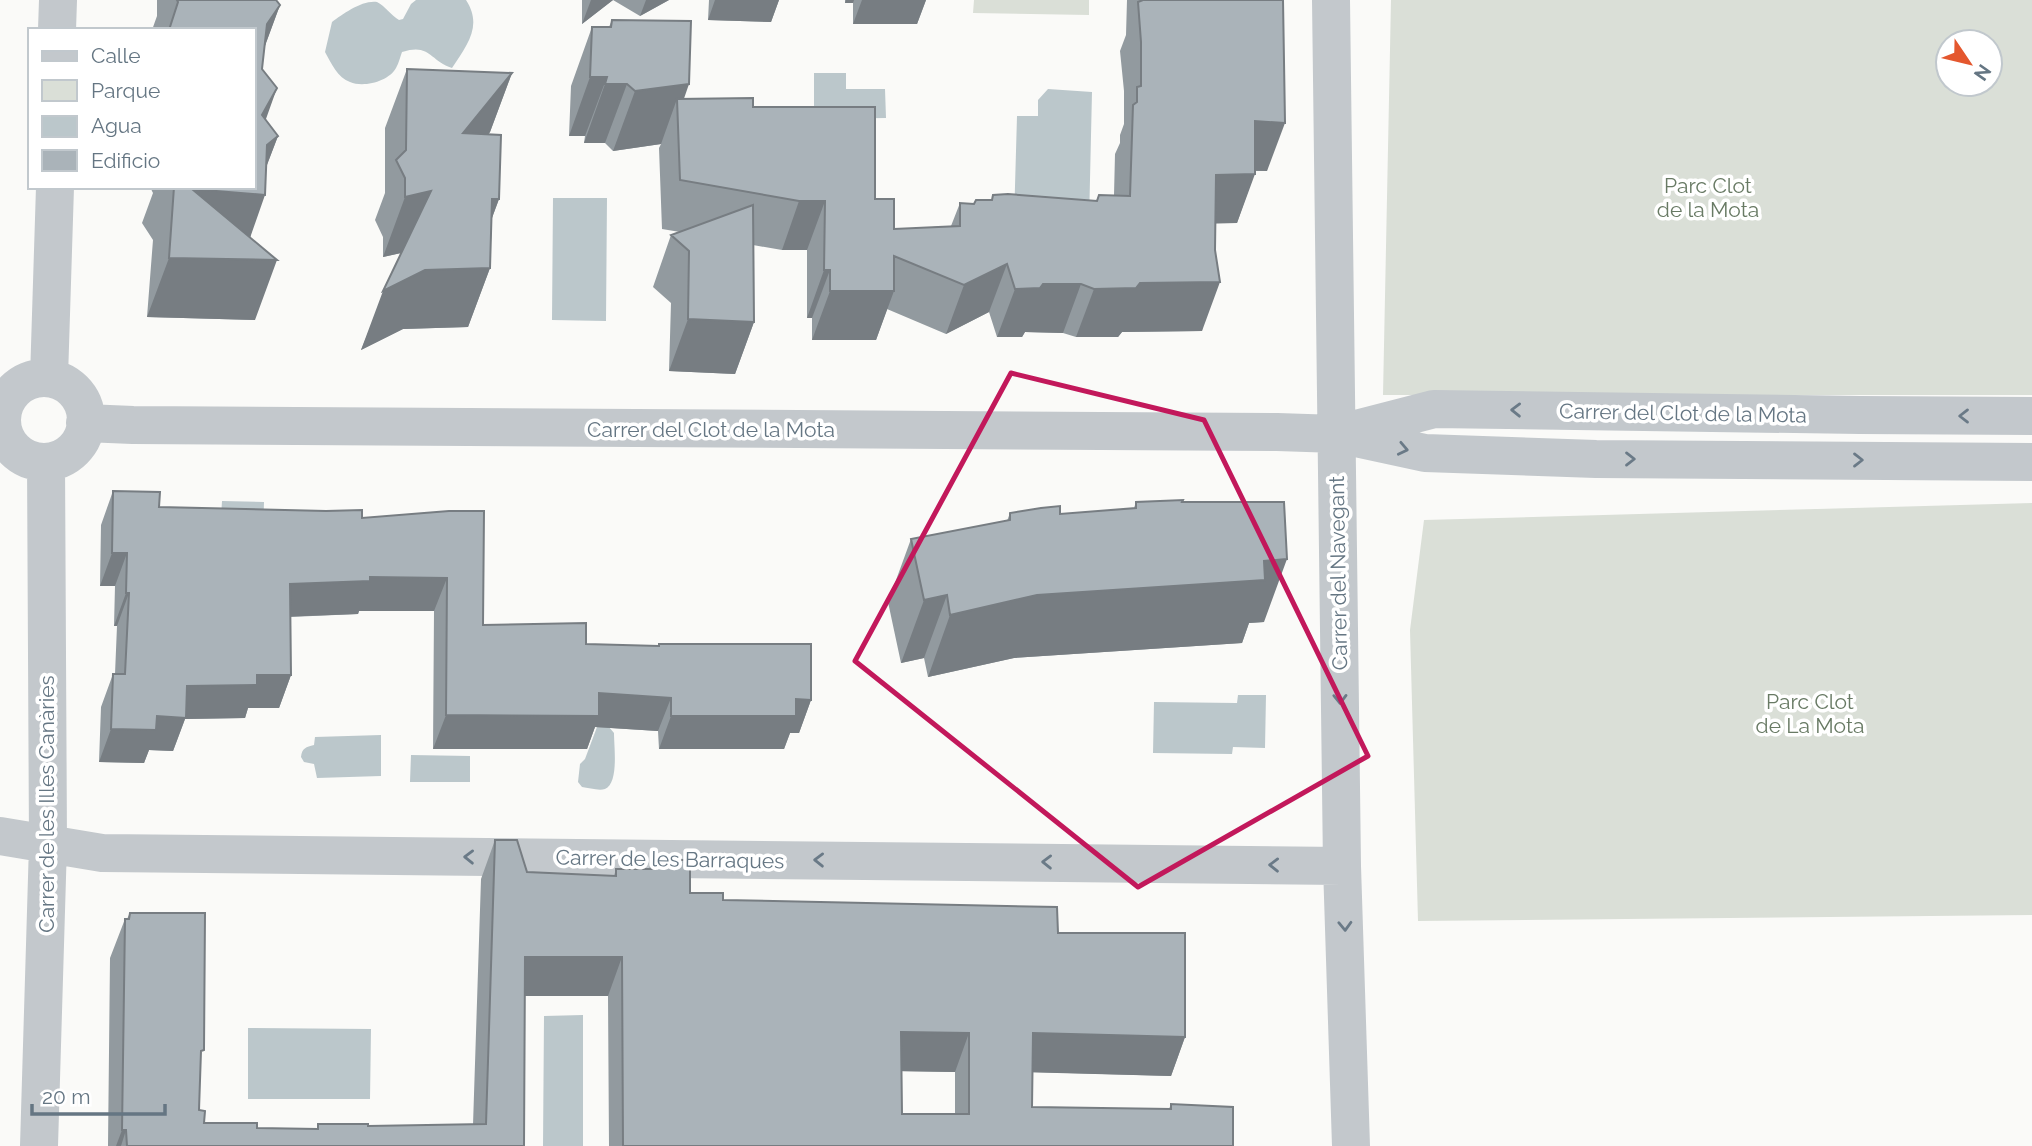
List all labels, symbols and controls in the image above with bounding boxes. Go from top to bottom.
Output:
legend [28,28,256,189]
north arrow [1934,28,2004,98]
text: Calle [91,43,141,68]
text: N [1970,61,1996,85]
text: Parque [91,78,160,103]
text: Agua [91,113,142,138]
text: Edificio [91,148,160,173]
park label: Parc Clot de la Mota [1657,173,1759,222]
street label: Carrer del Clot de la Mota [1559,398,1807,428]
one-way arrow [1510,402,1521,418]
one-way arrow [1958,408,1969,424]
street label: Carrer del Clot de la Mota [587,417,835,442]
one-way arrow [1397,440,1409,455]
one-way arrow [1625,451,1636,467]
one-way arrow [1853,452,1863,468]
street label: Carrer del Navegant [1324,475,1352,671]
street label: Carrer de les Illes Canàries [34,675,59,933]
park label: Parc Clot de La Mota [1756,689,1864,738]
one-way arrow [1332,694,1348,704]
street label: Carrer de les Barraques [556,845,784,873]
one-way arrow [463,849,474,865]
one-way arrow [813,852,824,868]
one-way arrow [1041,855,1052,870]
one-way arrow [1268,857,1279,873]
one-way arrow [1337,921,1352,932]
scale bar [32,1072,164,1116]
text: 20 m [42,1084,90,1109]

